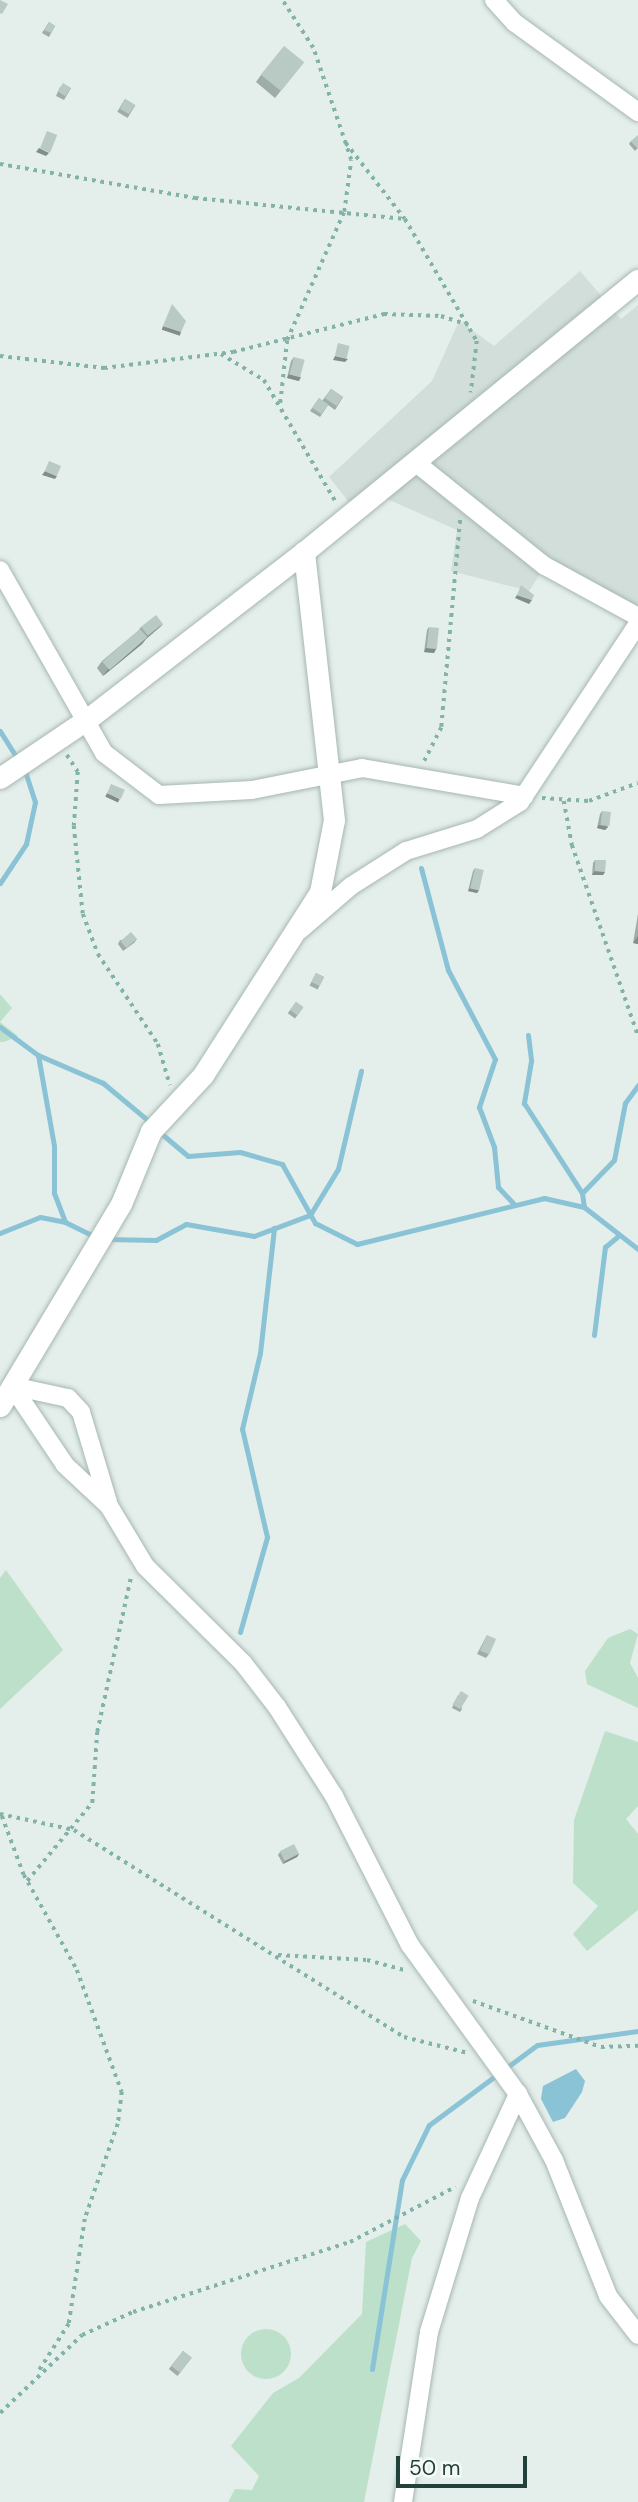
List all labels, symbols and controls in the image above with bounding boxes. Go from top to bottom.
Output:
scale bar [400,2442,531,2486]
text: 50 m [409,2454,460,2482]

